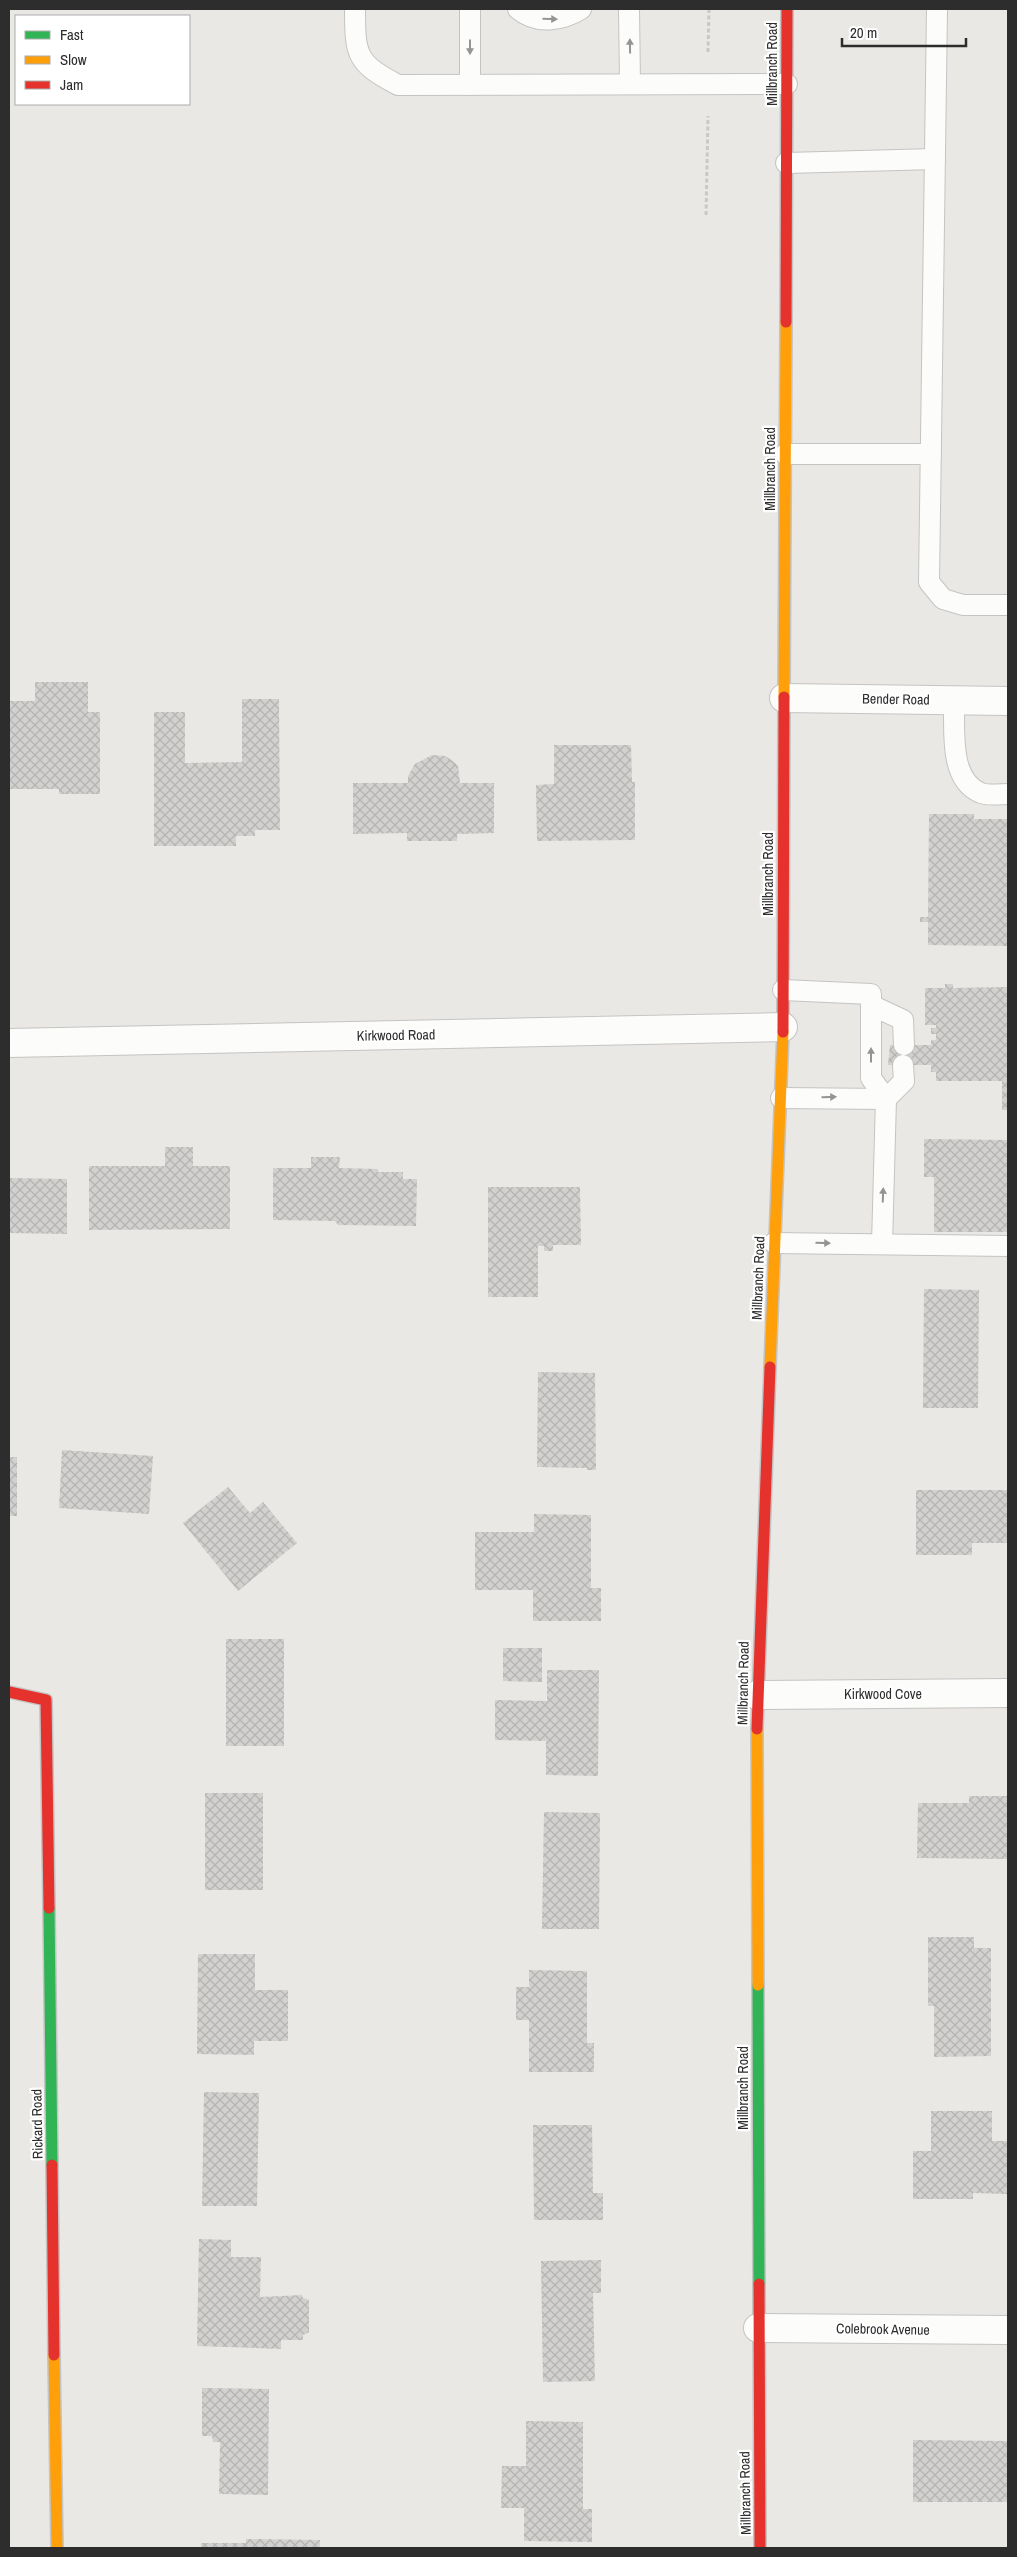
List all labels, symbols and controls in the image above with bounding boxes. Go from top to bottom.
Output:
legend [15,15,190,105]
one-way arrow [542,15,558,23]
scale bar [842,15,966,47]
street label: Millbranch Road [763,22,781,106]
text: 20 m [850,22,877,43]
text: Fast [60,24,84,45]
one-way arrow [626,38,634,54]
one-way arrow [466,39,474,55]
text: Slow [60,49,87,70]
text: Jam [60,74,83,95]
street label: Millbranch Road [761,427,779,511]
street label: Bender Road [862,689,930,709]
street label: Millbranch Road [759,832,777,916]
street label: Kirkwood Road [357,1025,435,1045]
one-way arrow [867,1046,875,1062]
one-way arrow [822,1093,838,1101]
one-way arrow [879,1187,887,1203]
street label: Millbranch Road [748,1236,768,1320]
one-way arrow [815,1239,831,1247]
street label: Millbranch Road [733,1641,753,1725]
street label: Kirkwood Cove [844,1685,922,1703]
street label: Millbranch Road [734,2046,752,2130]
street label: Rickard Road [27,2089,47,2159]
street label: Colebrook Avenue [836,2319,930,2339]
street label: Millbranch Road [735,2451,755,2535]

